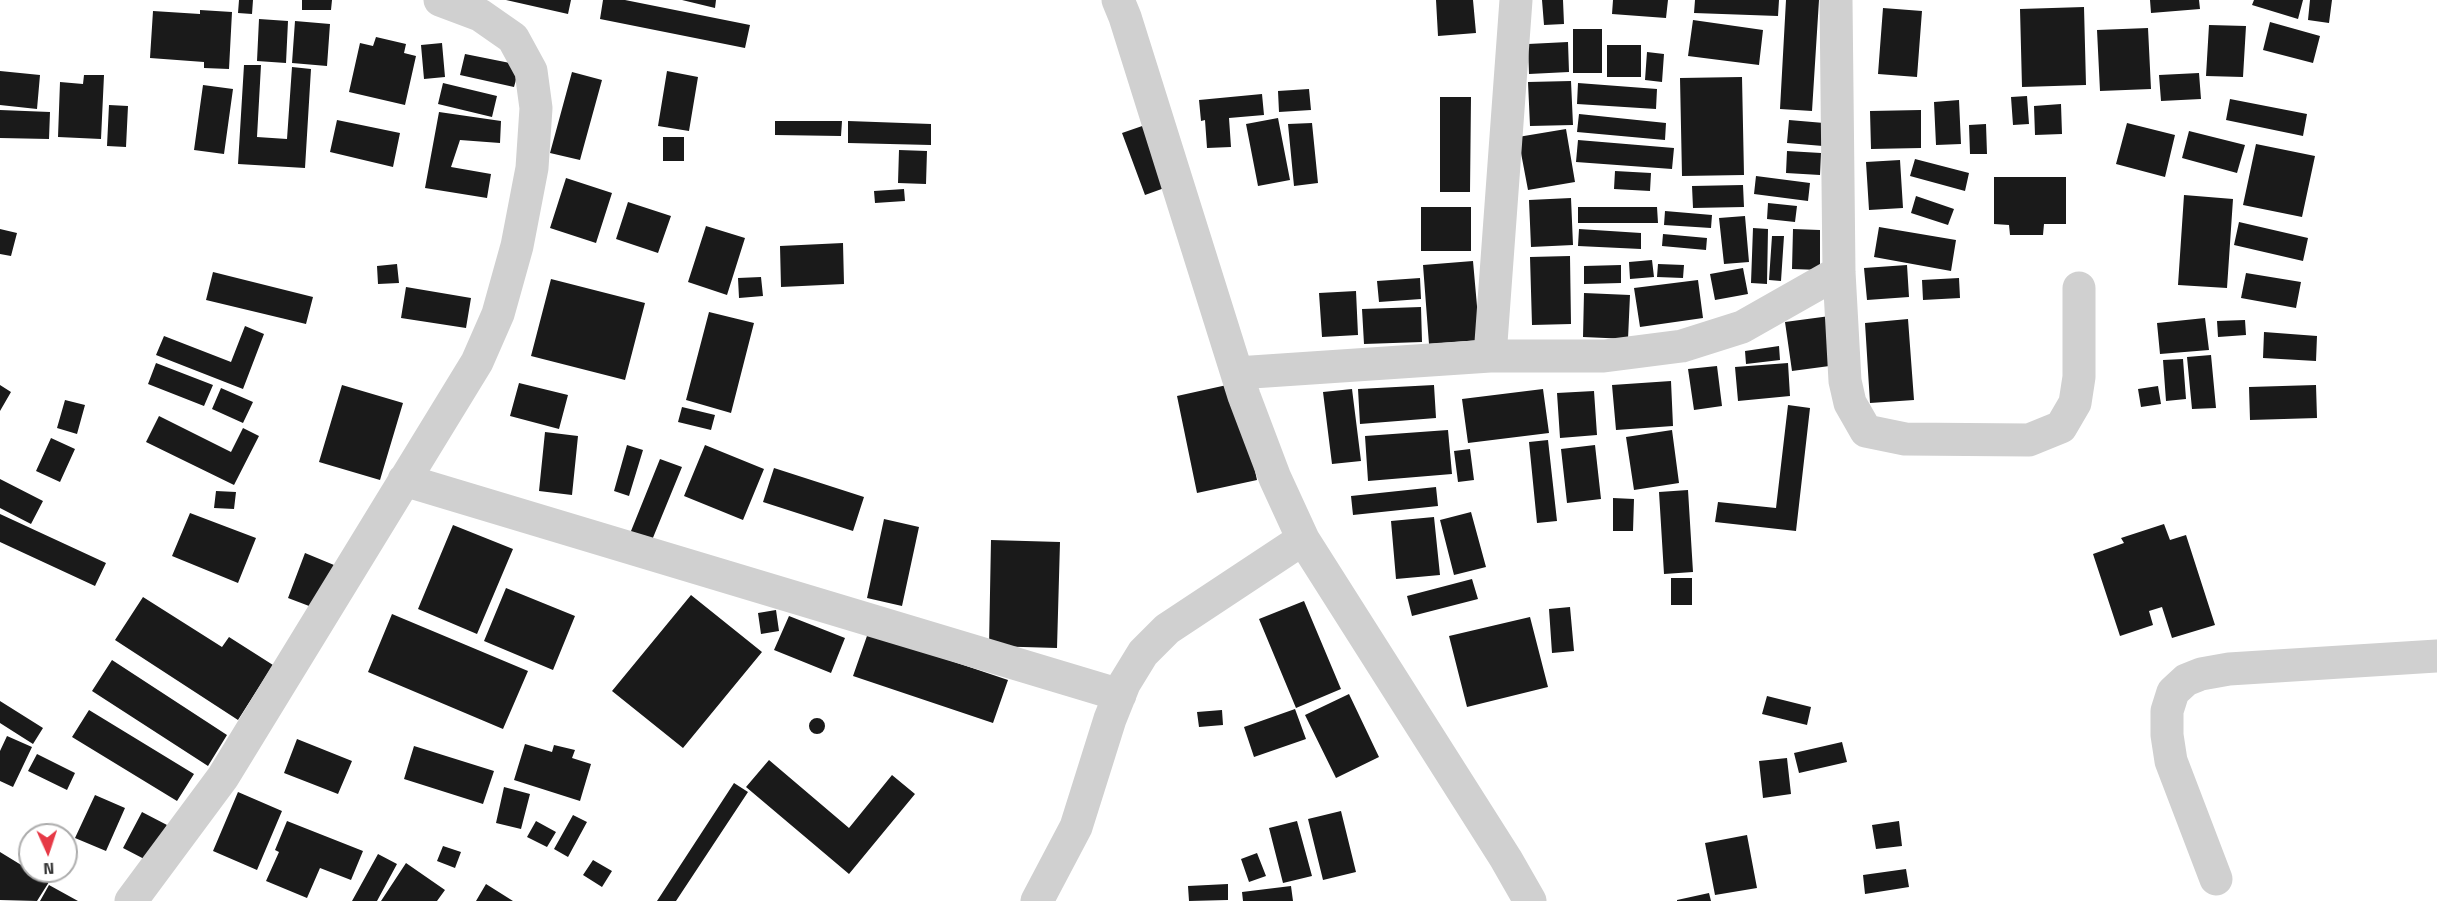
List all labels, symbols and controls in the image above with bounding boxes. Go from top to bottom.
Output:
north arrow [18,823,78,883]
text: N [43,857,55,881]

